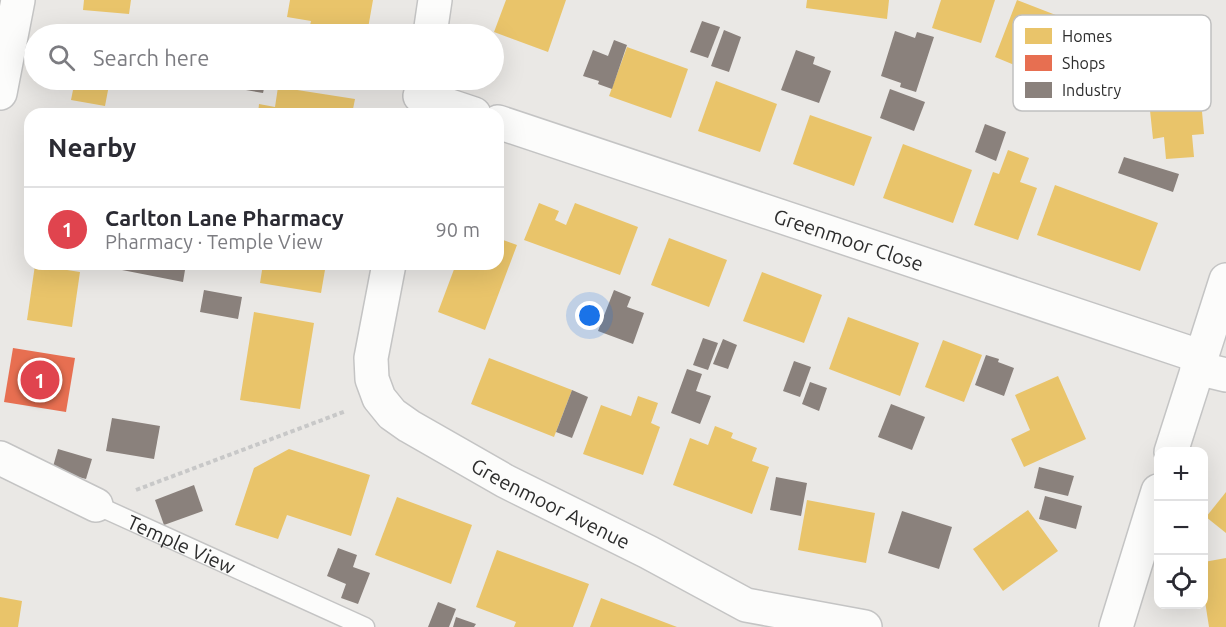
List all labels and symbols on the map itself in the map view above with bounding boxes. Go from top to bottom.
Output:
legend [1013,15,1211,111]
text: Homes [1062,27,1112,45]
text: Shops [1062,54,1105,72]
text: Industry [1062,81,1121,99]
street label: Greenmoor Close [771,204,927,275]
your location [575,301,604,330]
pin: 1 [20,358,60,403]
street label: Greenmoor Avenue [468,453,634,553]
street label: Temple View [124,509,240,578]

